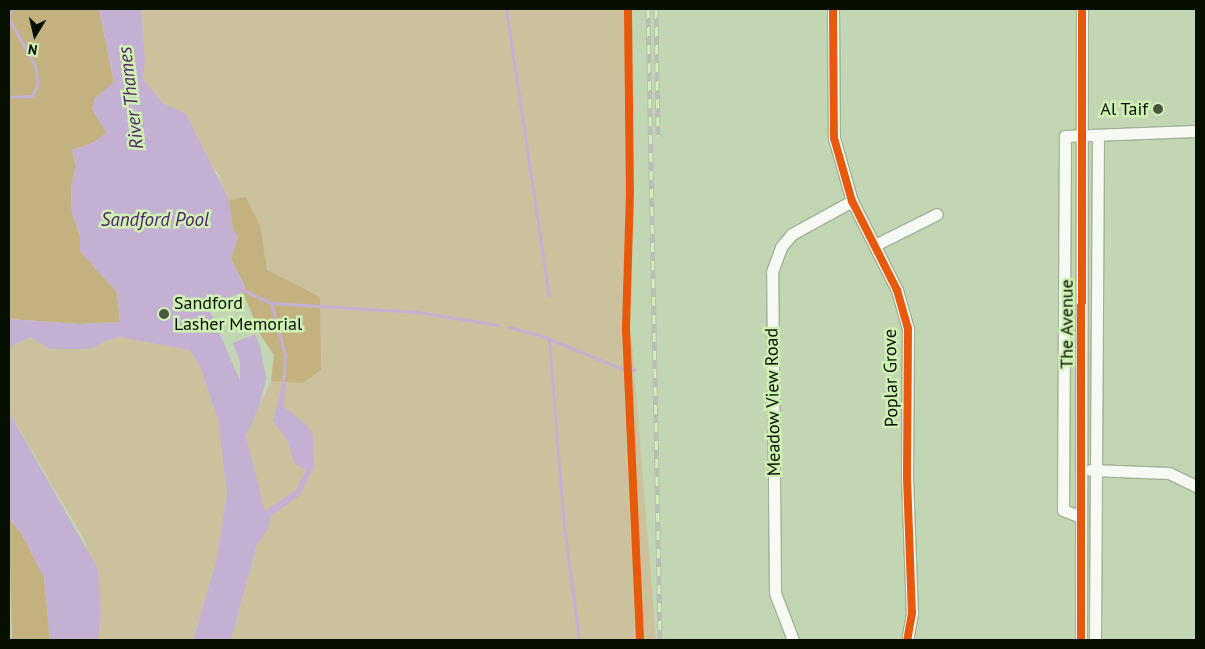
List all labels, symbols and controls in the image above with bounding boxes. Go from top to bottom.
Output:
north arrow [10,10,60,60]
text: N [27,40,39,59]
water label: River Thames [113,45,149,151]
place label: Al Taif [1100,98,1148,120]
marker: Al Taif [1152,103,1164,115]
water label: Sandford Pool [101,209,209,231]
street label: The Avenue [1056,279,1078,369]
place label: Sandford Lasher Memorial [174,293,302,336]
marker: Sandford Lasher Memorial [158,308,170,320]
street label: Meadow View Road [761,327,785,477]
street label: Poplar Grove [879,329,903,427]

